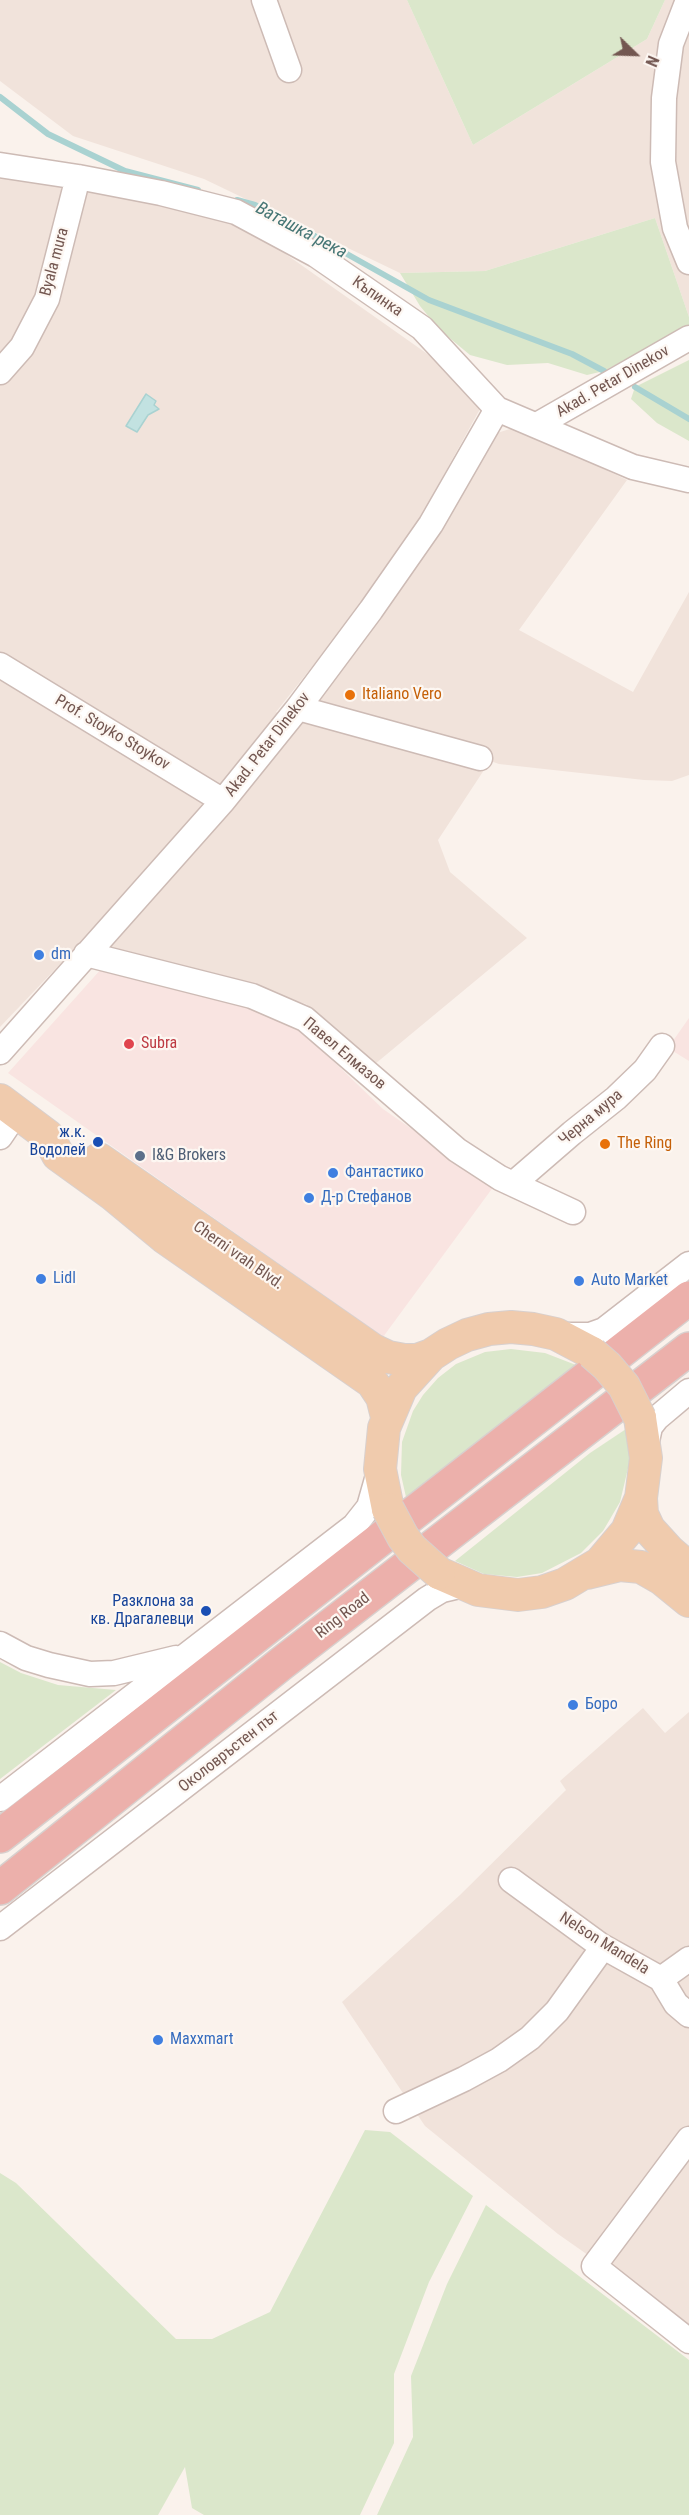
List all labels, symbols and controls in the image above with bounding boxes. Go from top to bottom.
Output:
north arrow [605,24,665,84]
text: N [641,53,663,69]
water label: Ваташка река [252,198,350,264]
street label: Byala mura [37,226,73,298]
street label: Къпинка [348,273,406,321]
street label: Akad. Petar Dinekov [553,342,673,422]
place label: Italiano Vero [362,685,442,705]
marker: Italiano Vero [343,688,357,702]
street label: Akad. Petar Dinekov [221,689,315,801]
street label: Prof. Stoyko Stoykov [51,691,173,775]
place label: dm [51,945,71,965]
marker: dm [32,948,46,962]
street label: Павел Елмазов [299,1014,389,1094]
place label: Subra [141,1034,177,1054]
marker: Subra [122,1037,136,1051]
street label: Черна мура [555,1086,627,1150]
place label: ж.к. Водолей [30,1123,86,1161]
place label: The Ring [617,1134,672,1154]
marker: ж.к. Водолей [91,1135,105,1149]
marker: The Ring [598,1137,612,1151]
place label: I&G Brokers [152,1146,226,1166]
marker: I&G Brokers [133,1149,147,1163]
place label: Фантастико [345,1163,424,1183]
marker: Фантастико [326,1166,340,1180]
place label: Д-р Стефанов [321,1188,412,1208]
marker: Д-р Стефанов [302,1191,316,1205]
street label: Cherni vrah Blvd. [189,1218,287,1294]
place label: Lidl [53,1269,76,1289]
place label: Auto Market [591,1271,668,1291]
marker: Lidl [34,1272,48,1286]
marker: Auto Market [572,1274,586,1288]
street label: Ring Road [312,1589,374,1643]
place label: Разклона за кв. Драгалевци [90,1592,194,1630]
marker: Разклона за кв. Драгалевци [199,1604,213,1618]
place label: Боро [585,1695,618,1715]
marker: Боро [566,1698,580,1712]
street label: Околовръстен път [175,1707,283,1797]
street label: Nelson Mandela [556,1909,652,1979]
place label: Maxxmart [170,2030,234,2050]
marker: Maxxmart [151,2033,165,2047]

